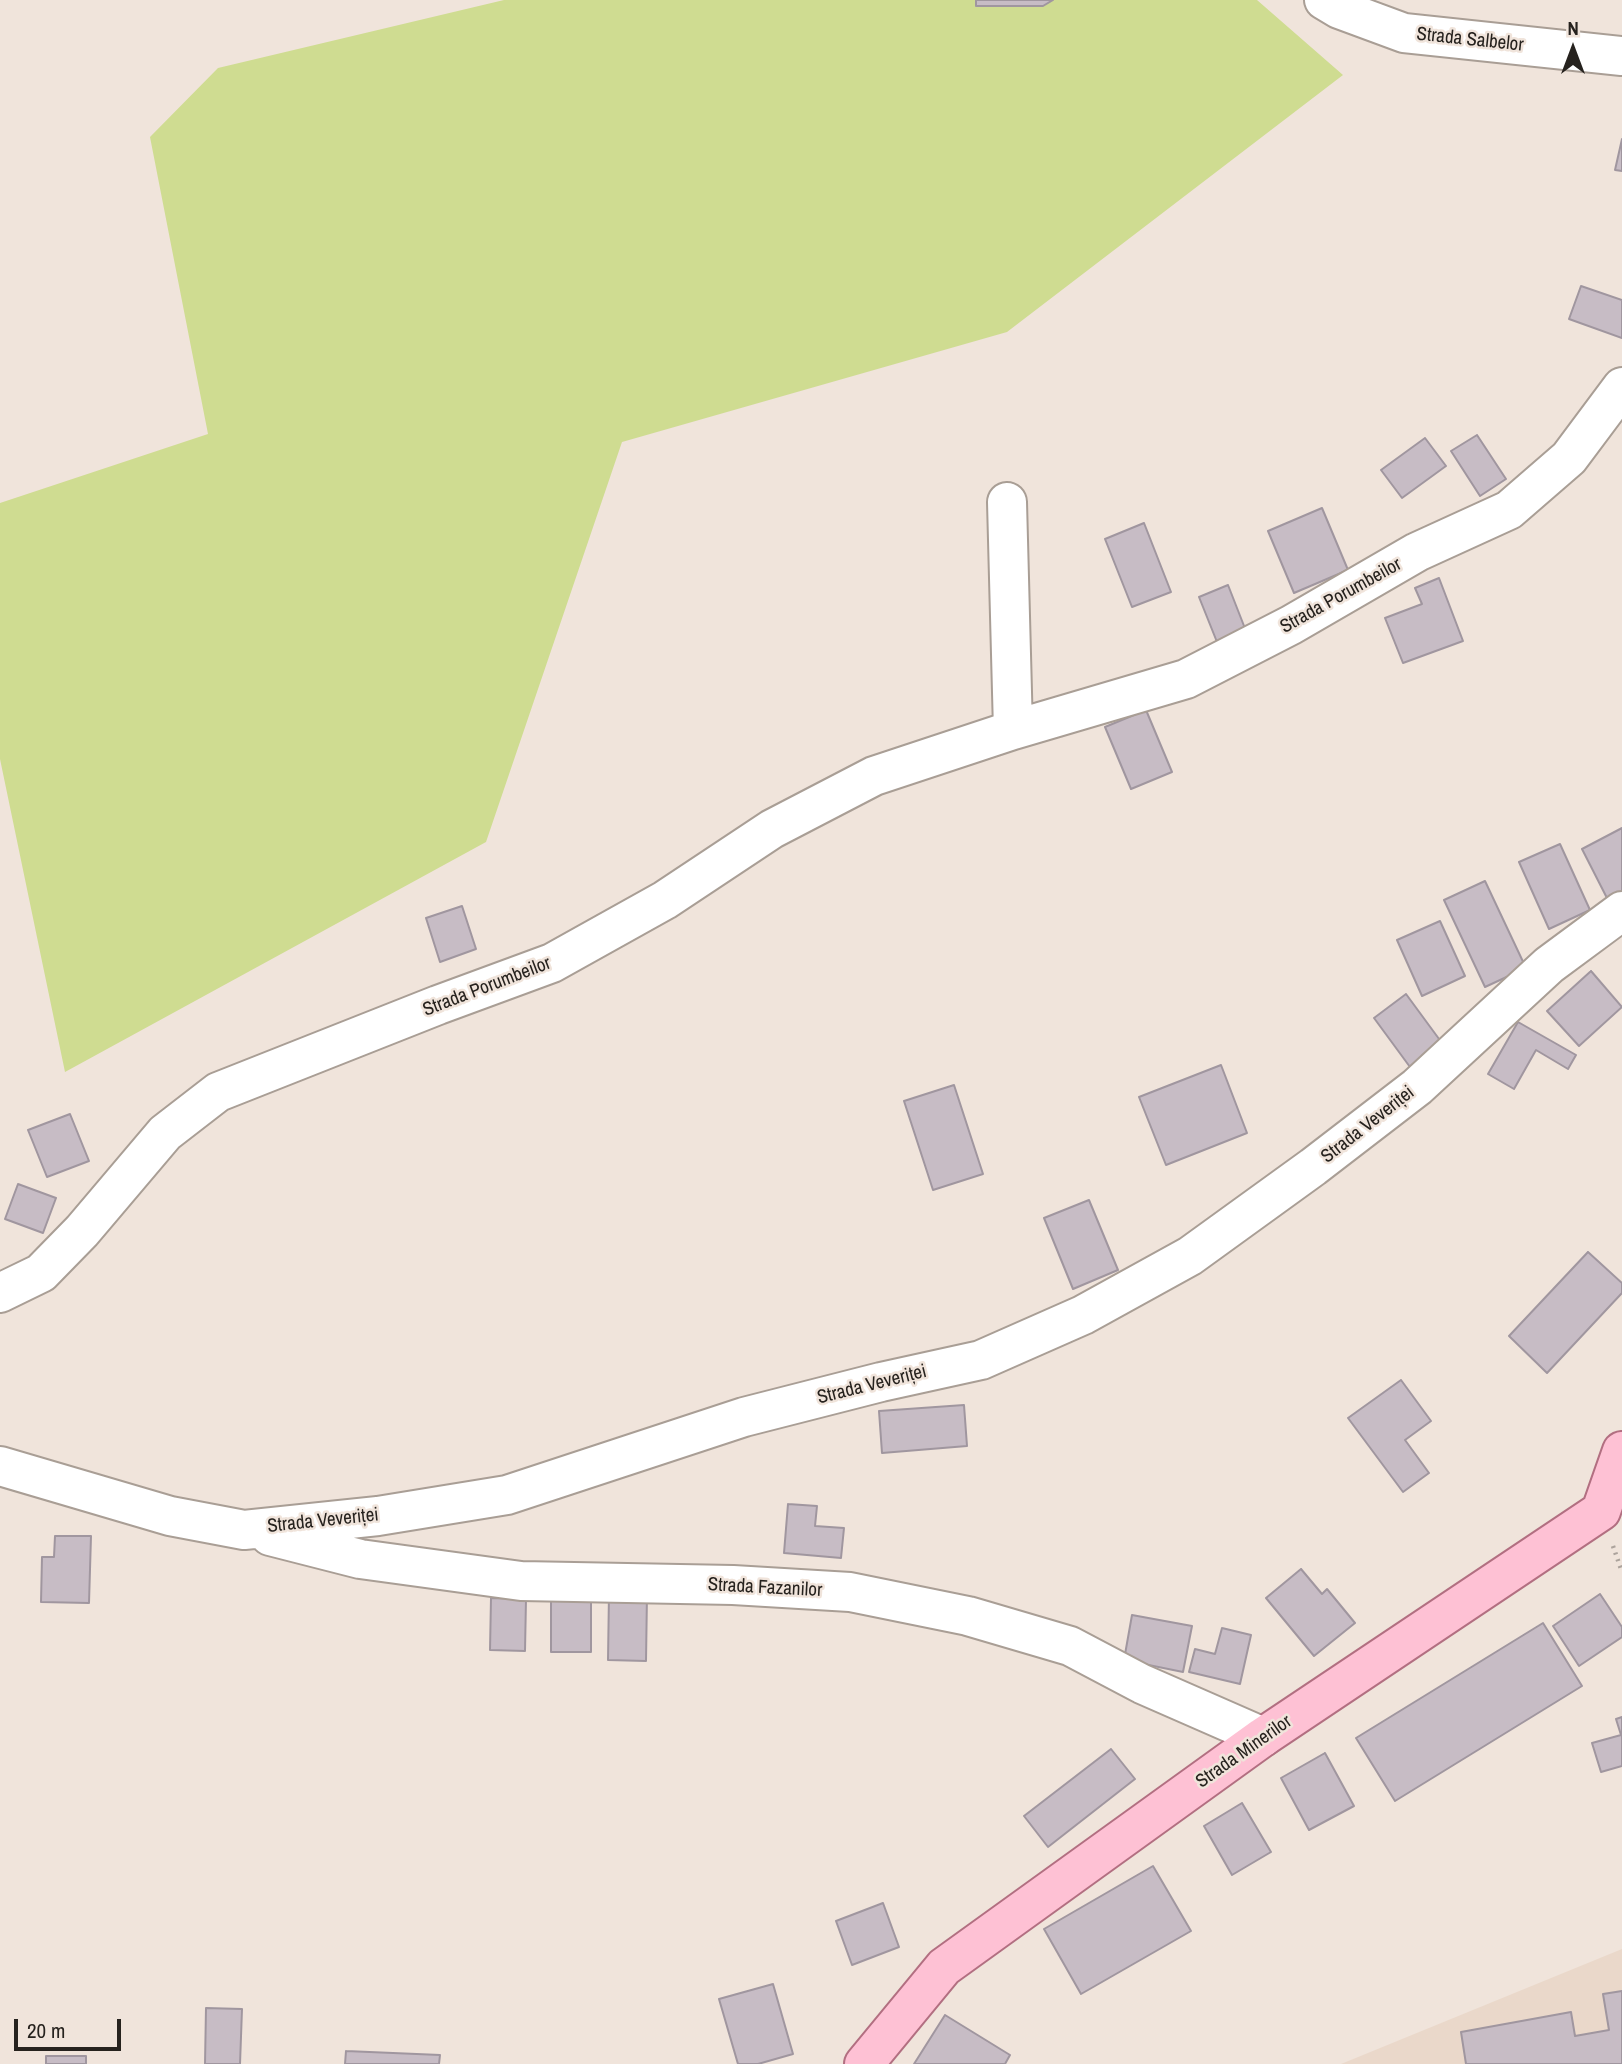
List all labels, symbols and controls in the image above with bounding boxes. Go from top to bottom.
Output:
north arrow [1538,14,1608,84]
text: N [1567,15,1579,41]
street label: Strada Salbelor [1415,23,1525,57]
street label: Strada Porumbeilor [1276,553,1406,639]
street label: Strada Porumbeilor [420,952,554,1022]
street label: Strada Veveriței [1317,1082,1419,1168]
street label: Strada Veveriței [815,1360,929,1410]
street label: Strada Veveriței [266,1504,380,1538]
street label: Strada Fazanilor [707,1574,823,1602]
street label: Strada Minerilor [1192,1711,1296,1793]
scale bar [18,2004,124,2048]
text: 20 m [27,2016,65,2045]

